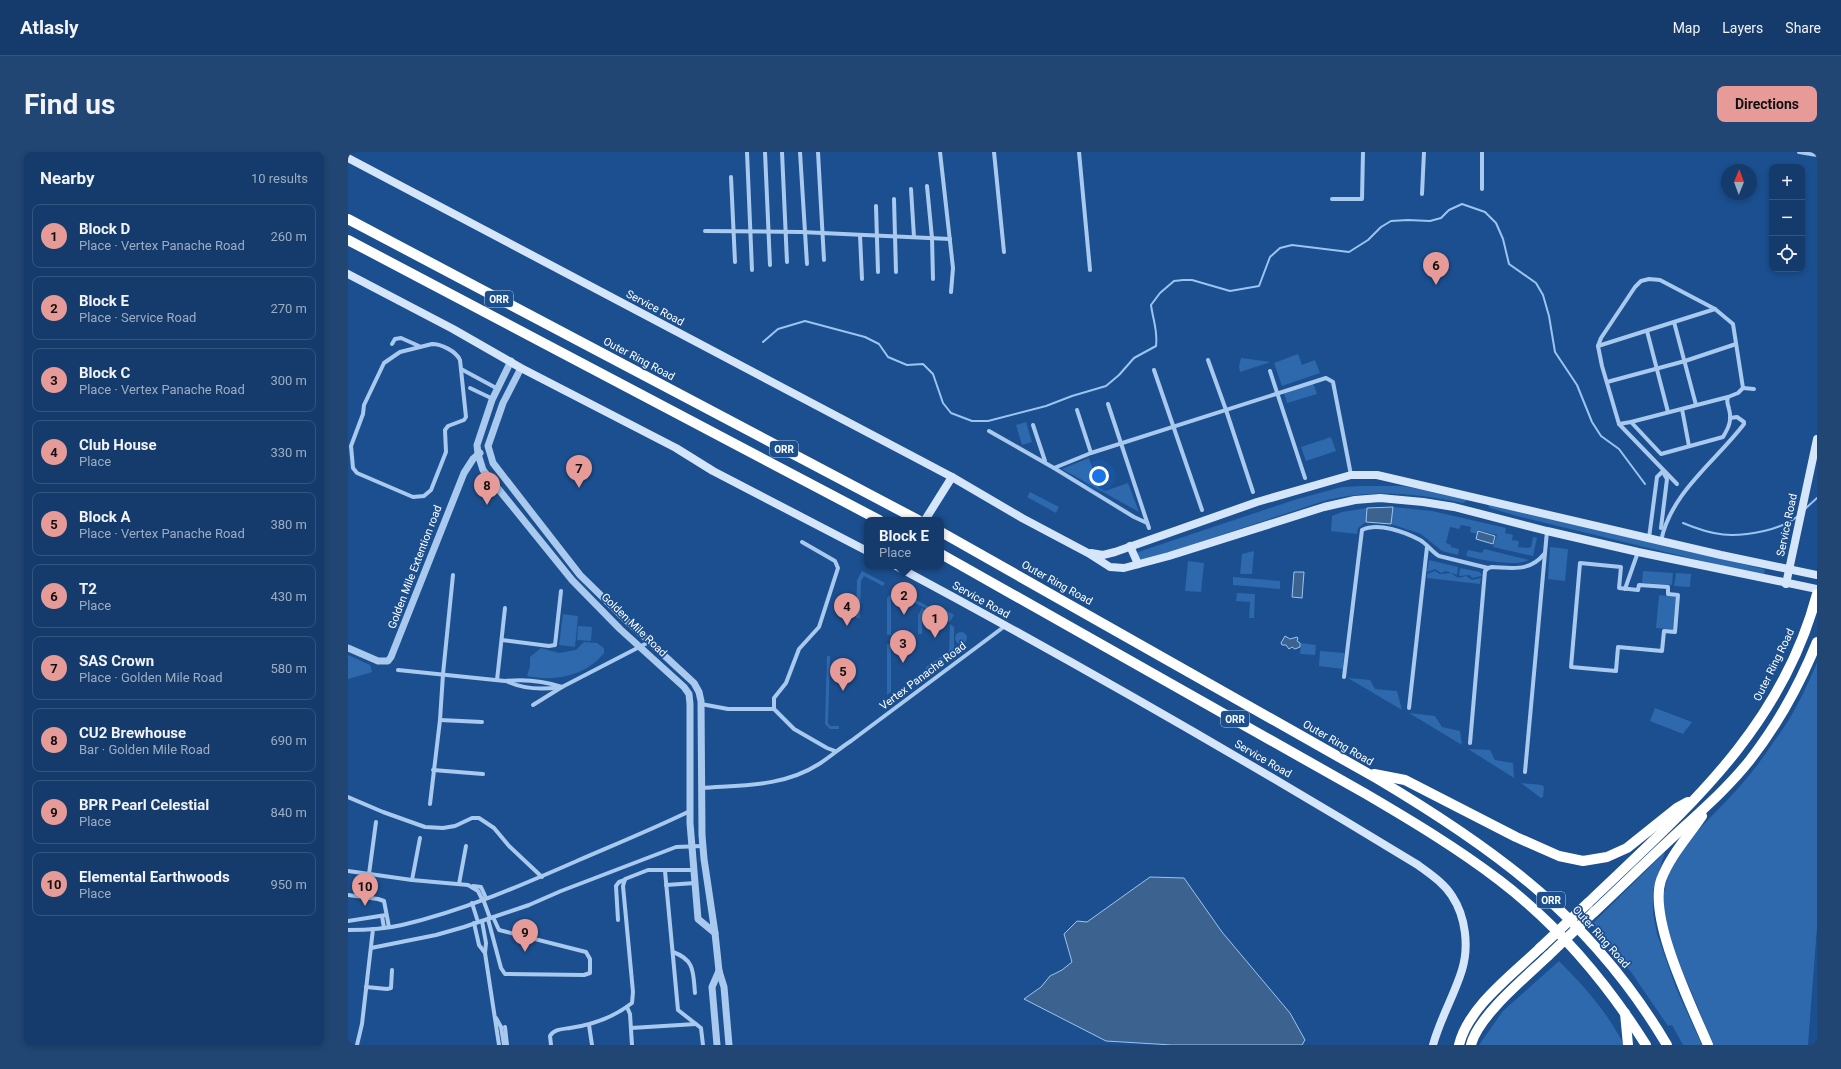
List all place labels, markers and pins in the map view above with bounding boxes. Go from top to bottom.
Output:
pin: 6 [1423,252,1449,285]
pin: 7 [566,455,592,488]
pin: 8 [474,472,500,505]
pin: 2 [891,582,917,615]
pin: 4 [834,593,860,626]
pin: 1 [922,605,948,638]
pin: 3 [890,630,916,663]
pin: 5 [830,658,856,691]
pin: 10 [352,873,378,906]
pin: 9 [512,919,538,952]

